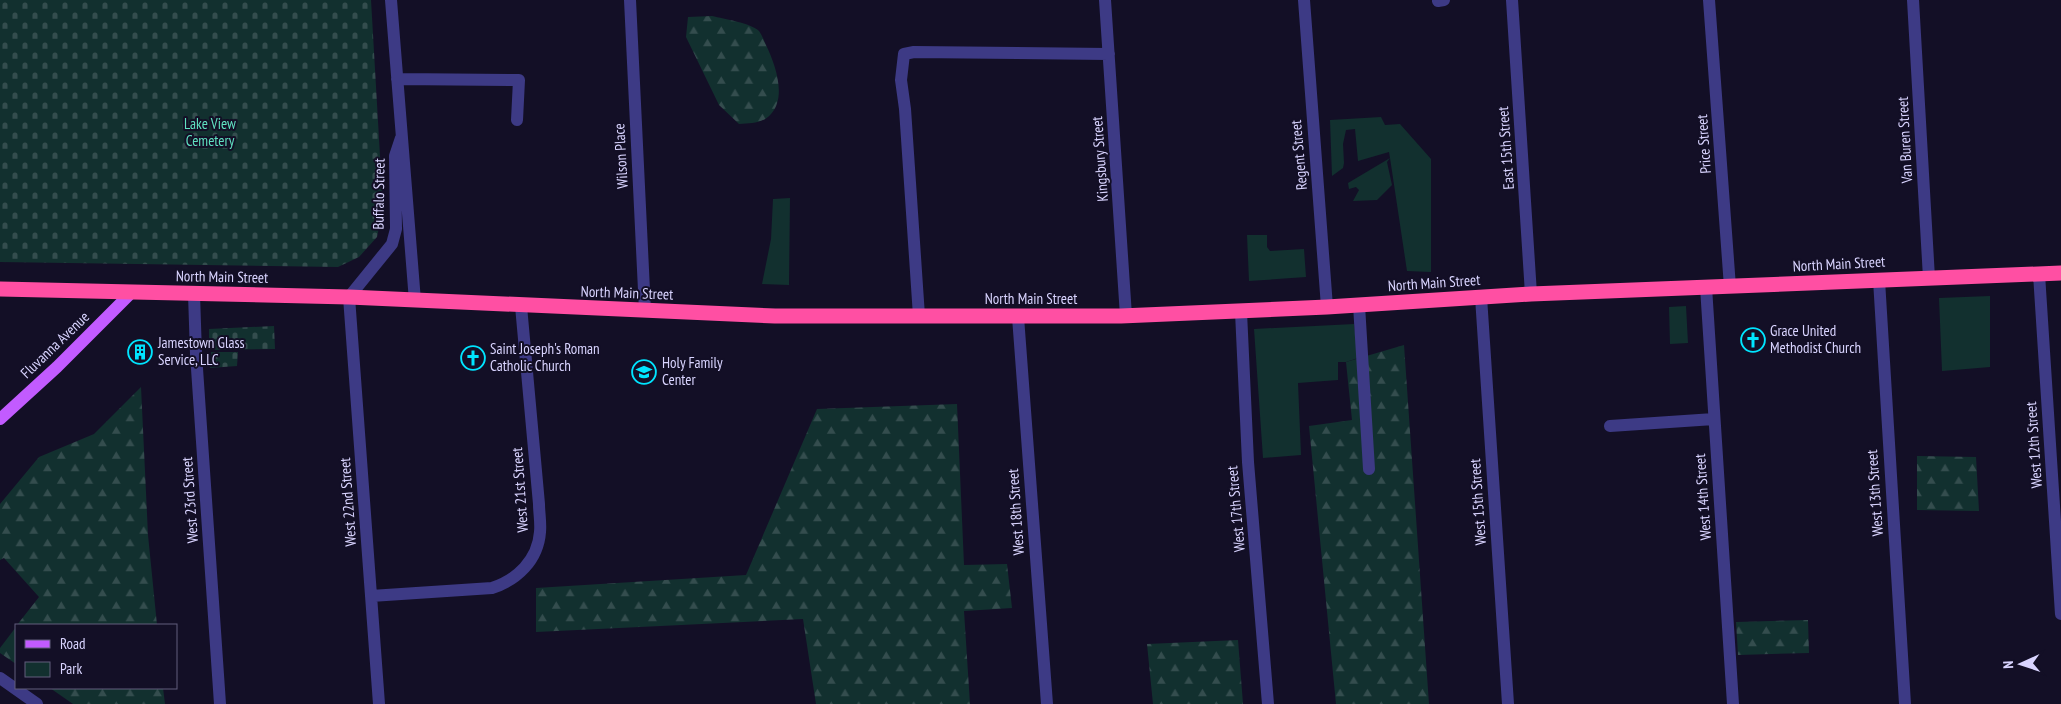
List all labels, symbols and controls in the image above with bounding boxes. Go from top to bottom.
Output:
street label: Van Buren Street [1893,96,1916,185]
street label: East 15th Street [1493,106,1518,190]
park label: Lake View Cemetery [184,114,236,150]
street label: Price Street [1692,114,1715,174]
street label: Kingsbury Street [1087,116,1112,202]
street label: Regent Street [1286,119,1311,191]
street label: Wilson Place [609,123,632,189]
street label: Buffalo Street [368,158,389,230]
street label: North Main Street [1792,252,1886,275]
street label: North Main Street [176,266,268,287]
street label: North Main Street [1387,270,1481,295]
street label: North Main Street [580,281,674,304]
street label: North Main Street [985,289,1077,308]
street label: Fluvanna Avenue [16,307,93,382]
place label: Grace United Methodist Church [1770,321,1861,357]
church icon: Grace United Methodist Church [1740,327,1766,353]
place label: Jamestown Glass Service, LLC [157,333,245,369]
building icon: Jamestown Glass Service, LLC [127,339,153,365]
place label: Saint Joseph's Roman Catholic Church [490,339,600,375]
church icon: Saint Joseph's Roman Catholic Church [460,345,486,371]
place label: Holy Family Center [662,353,723,389]
school or university icon: Holy Family Center [631,359,657,385]
street label: West 12th Street [2021,401,2046,489]
street label: West 21st Street [507,447,532,533]
street label: West 13th Street [1862,449,1887,537]
street label: West 14th Street [1690,453,1715,541]
street label: West 23rd Street [177,456,202,544]
street label: West 22nd Street [335,457,360,547]
street label: West 15th Street [1465,458,1490,546]
street label: West 17th Street [1222,465,1249,553]
street label: West 18th Street [1003,468,1028,556]
legend [15,624,178,689]
text: Road [60,634,86,653]
north arrow [1996,639,2046,689]
text: Park [60,659,82,678]
text: N [1999,660,2017,669]

